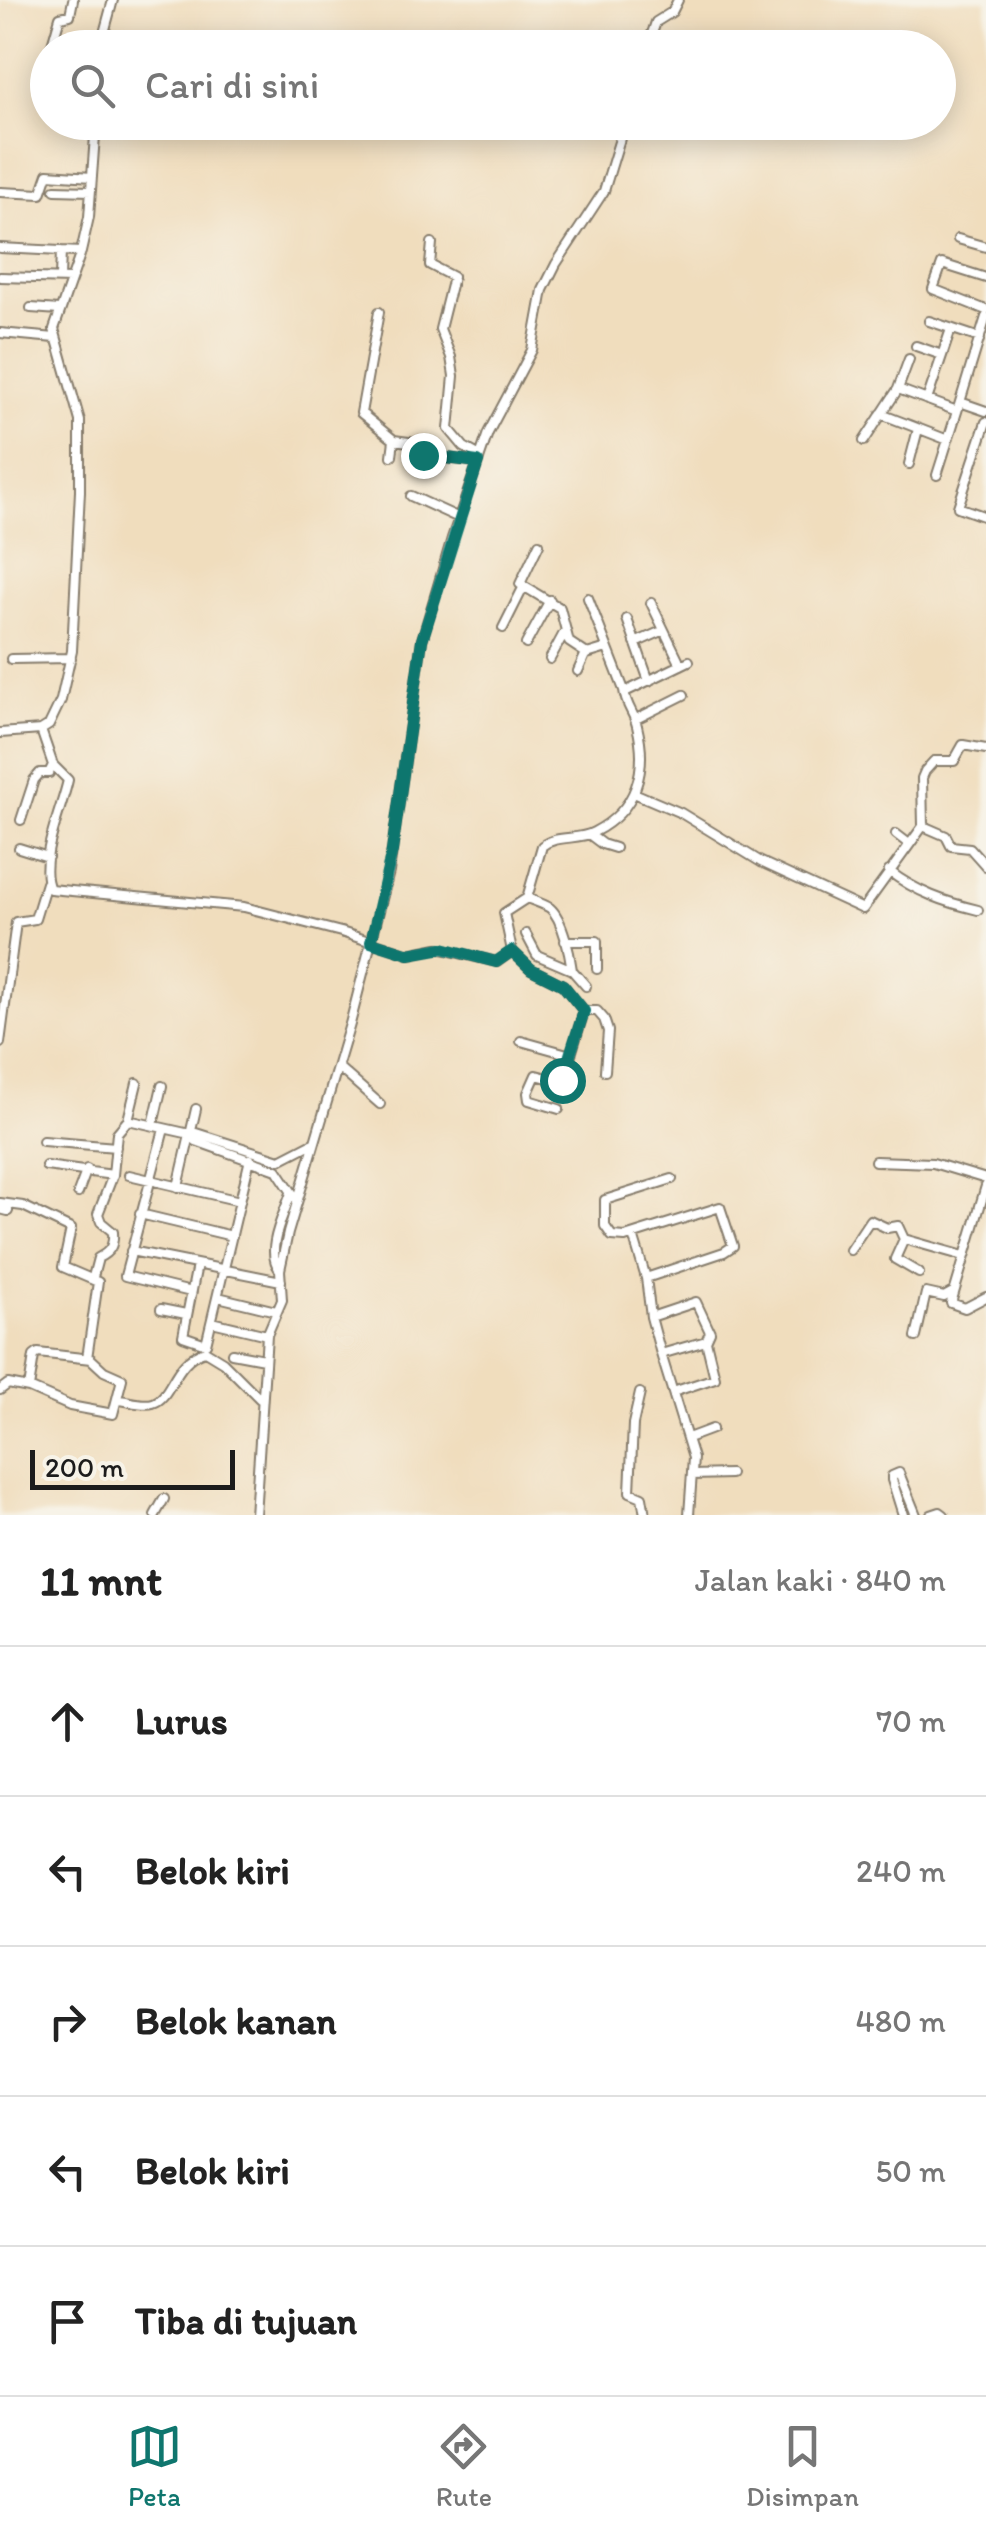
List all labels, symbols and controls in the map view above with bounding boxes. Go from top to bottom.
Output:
search box [30,30,956,140]
icon: search [65,58,120,113]
text: Cari di sini [145,62,319,108]
route end [401,433,447,479]
route start [540,1058,586,1104]
scale bar [30,1445,235,1490]
text: 200 m [45,1450,124,1484]
text: 11 mnt [40,1555,162,1606]
text: Jalan kaki · 840 m [695,1561,946,1599]
icon: ahead [40,1694,95,1749]
text: Lurus [135,1698,228,1744]
text: 70 m [876,1702,946,1740]
icon: left [40,1844,95,1899]
text: Belok kiri [135,1848,290,1894]
text: 240 m [856,1852,946,1890]
icon: right [40,1994,95,2049]
text: Belok kanan [135,1998,337,2044]
text: 480 m [855,2002,946,2040]
icon: left [40,2144,95,2199]
text: Belok kiri [135,2148,290,2194]
text: 50 m [875,2152,946,2190]
icon: arrive [40,2294,95,2349]
text: Tiba di tujuan [135,2298,357,2344]
tab: Peta [127,2419,182,2513]
tab: Rute [436,2419,492,2513]
tab: Disimpan [746,2419,859,2513]

